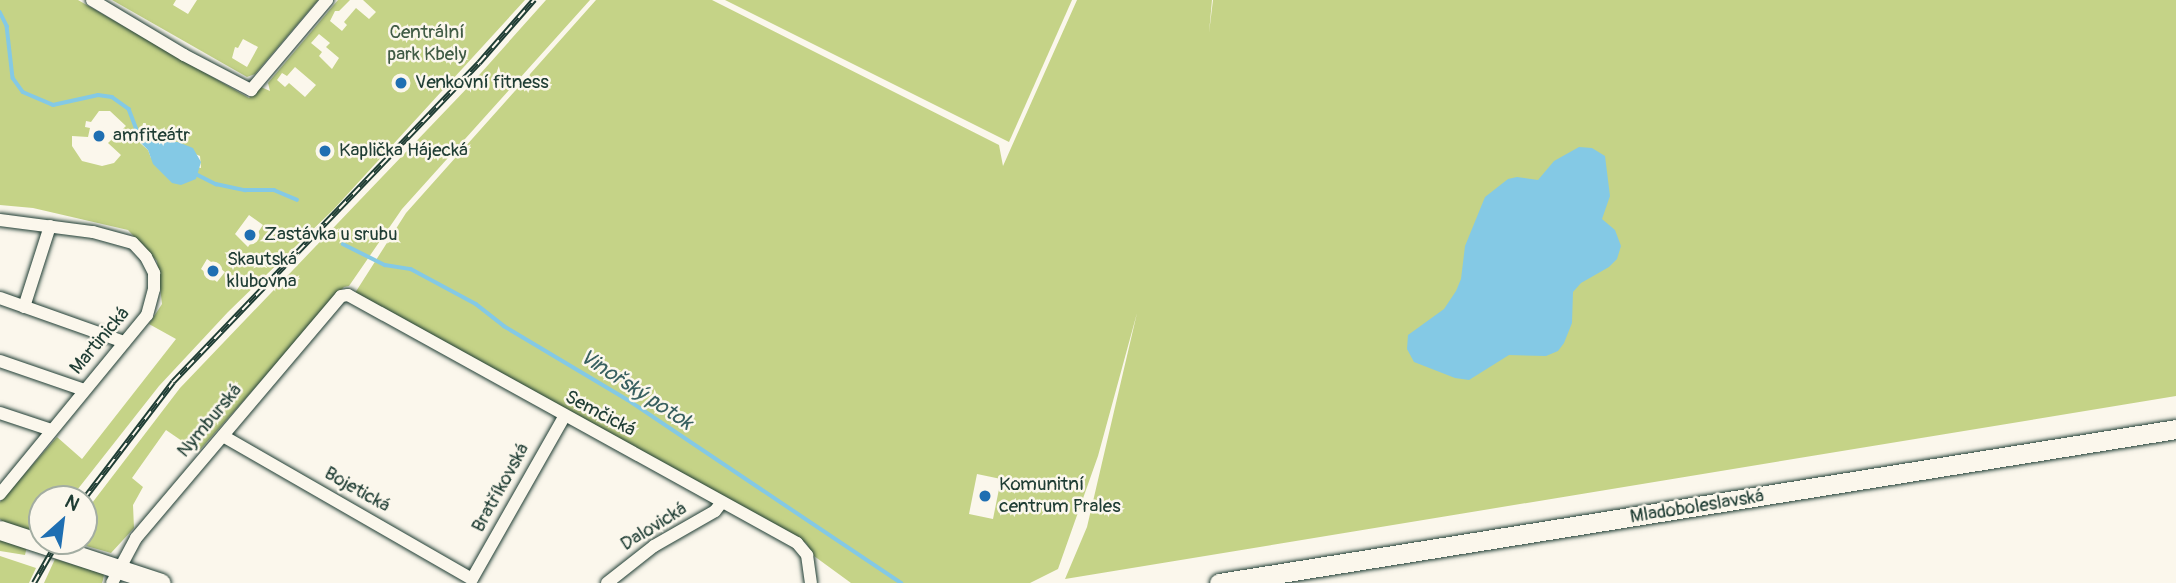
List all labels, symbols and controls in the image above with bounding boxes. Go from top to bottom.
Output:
park label: Centrální park Kbely [387,22,467,66]
place label: Venkovní fitness [415,72,549,94]
marker: Venkovní fitness [393,75,409,91]
place label: amfiteátr [113,125,190,147]
marker: amfiteátr [91,128,107,144]
place label: Kaplička Hájecká [339,140,468,162]
marker: Kaplička Hájecká [317,143,333,159]
place label: Zastávka u srubu [264,224,398,246]
marker: Zastávka u srubu [242,227,258,243]
place label: Skautská klubovna [227,249,297,293]
marker: Skautská klubovna [205,263,221,279]
street label: Martinická [65,303,135,379]
water label: Vinořský potok [575,344,697,436]
street label: Nymburská [173,380,247,462]
street label: Semčická [561,386,639,442]
street label: Bratříkovská [467,440,535,536]
street label: Bojetická [320,462,394,518]
place label: Komunitní centrum Prales [999,474,1121,518]
north arrow [28,485,98,555]
street label: Mladoboleslavská [1628,485,1766,529]
marker: Komunitní centrum Prales [977,488,993,504]
text: N [61,490,83,517]
street label: Dalovická [617,498,691,556]

